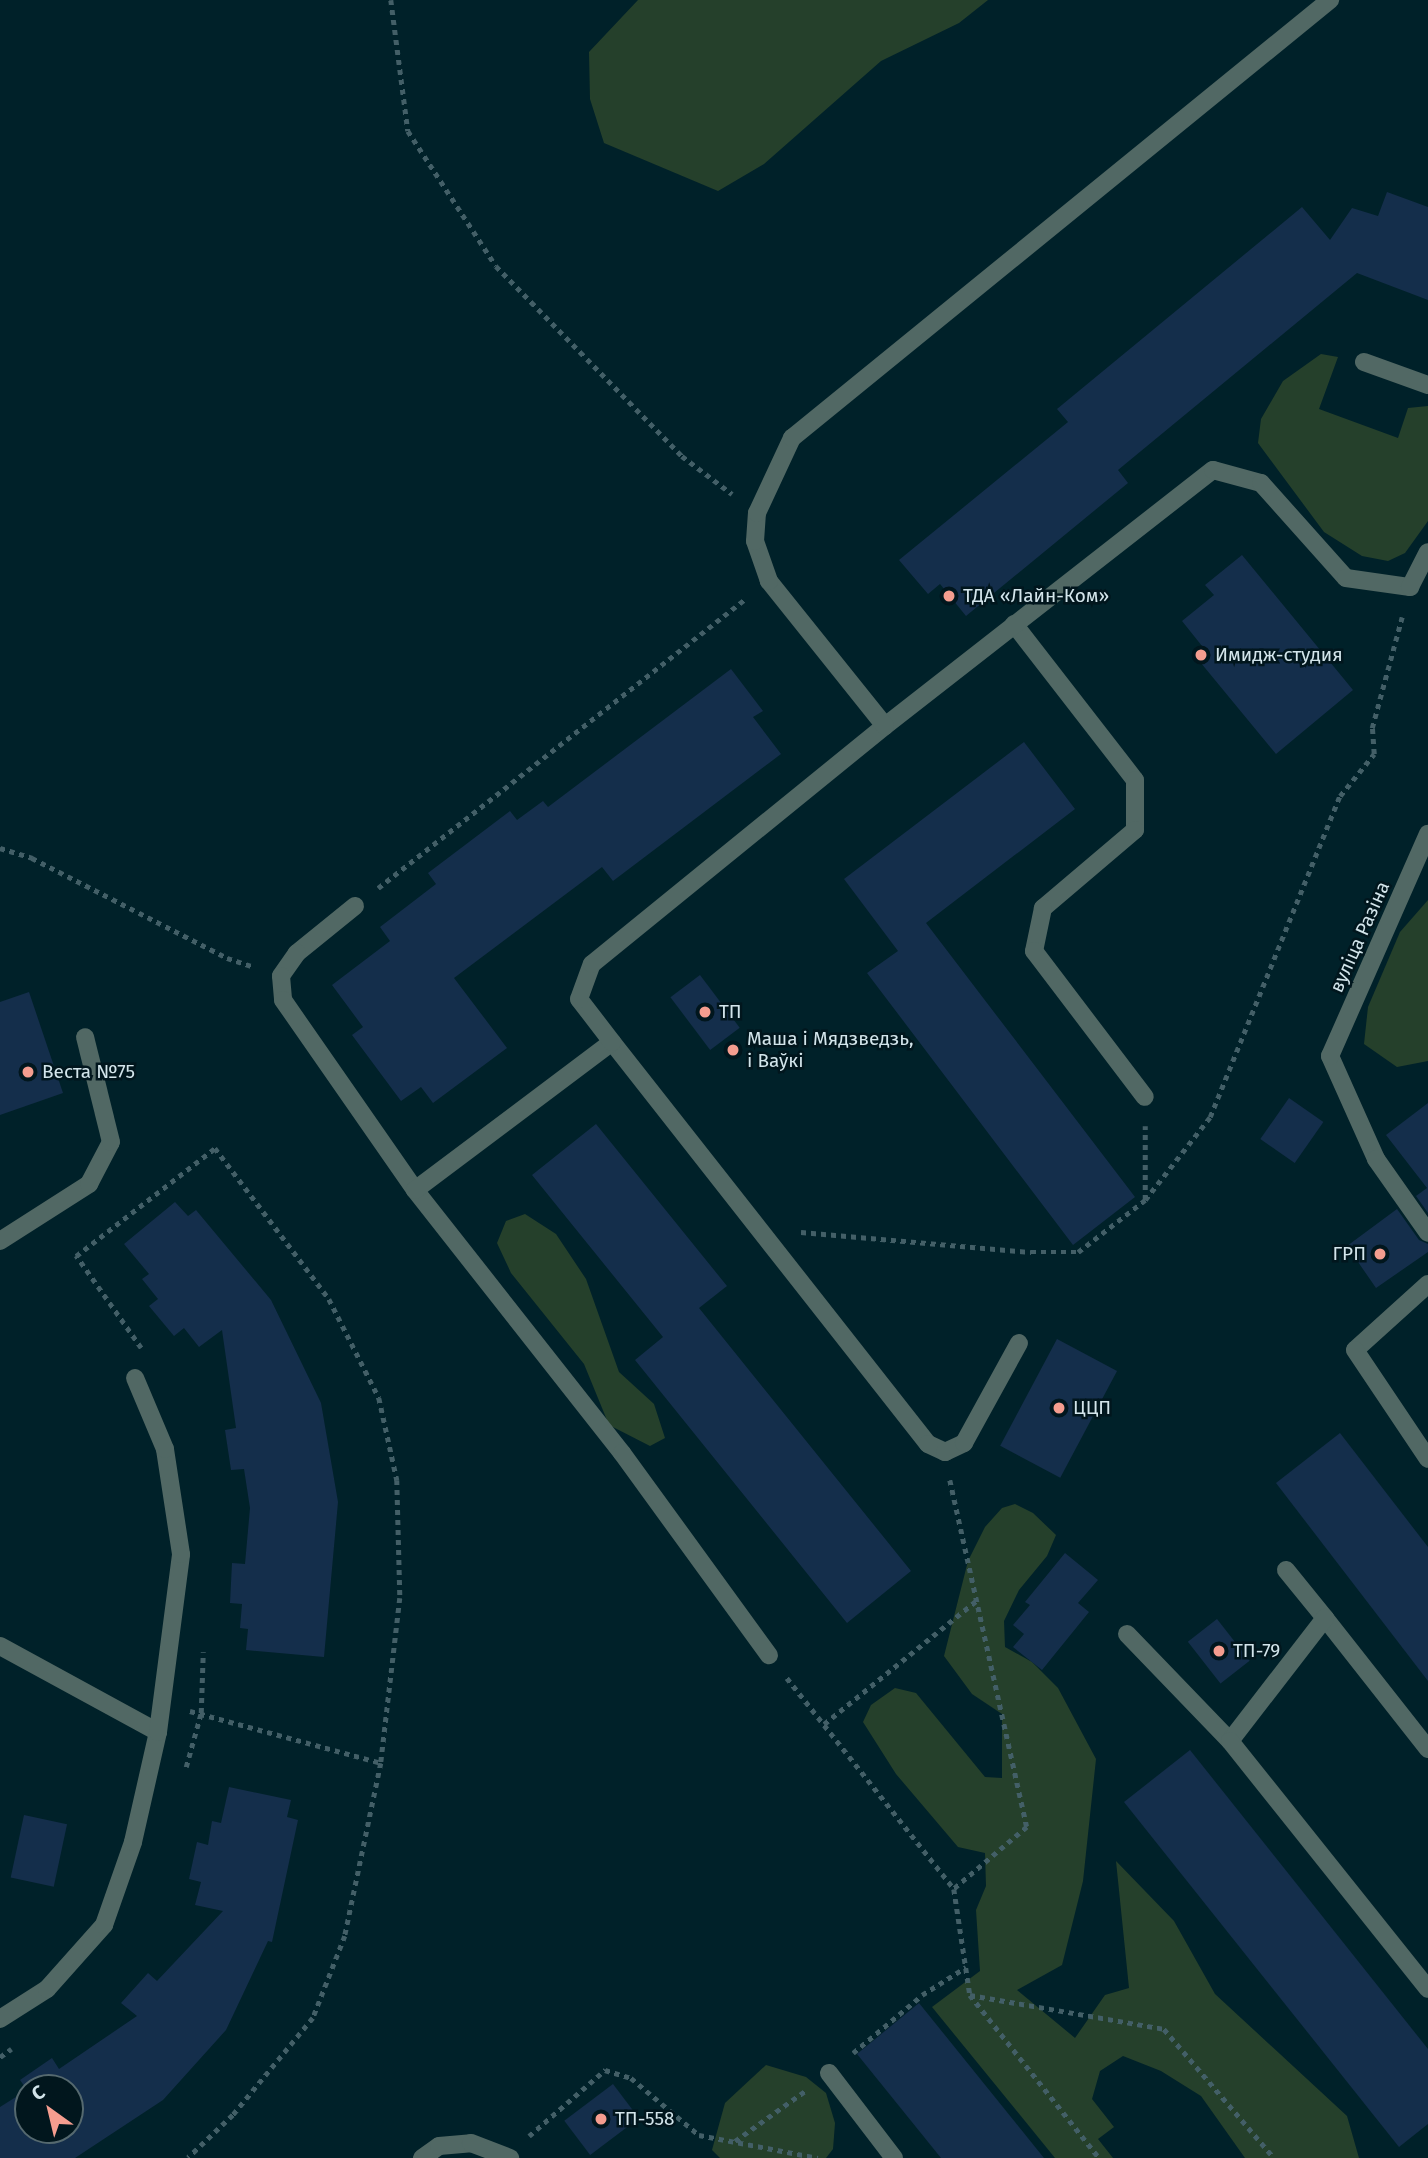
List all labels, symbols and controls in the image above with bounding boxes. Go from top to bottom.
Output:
place label: ТДА «Лайн-Ком» [963,585,1109,607]
marker: ТДА «Лайн-Ком» [941,588,957,604]
place label: Имидж-студия [1215,644,1343,666]
marker: Имидж-студия [1193,647,1209,663]
street label: вуліца Разіна [1325,878,1395,996]
place label: ТП [719,1001,742,1023]
marker: ТП [697,1004,713,1020]
place label: Маша і Мядзведзь, і Ваўкі [747,1028,914,1072]
marker: Маша і Мядзведзь, і Ваўкі [725,1042,741,1058]
place label: Веста №75 [42,1061,135,1083]
marker: Веста №75 [20,1064,36,1080]
place label: ГРП [1332,1243,1366,1265]
marker: ГРП [1372,1246,1388,1262]
place label: ЦЦП [1073,1397,1111,1419]
marker: ЦЦП [1051,1400,1067,1416]
place label: ТП-79 [1233,1640,1280,1662]
marker: ТП-79 [1211,1643,1227,1659]
north arrow [14,2074,84,2144]
text: С [27,2080,49,2105]
place label: ТП-558 [615,2108,675,2130]
marker: ТП-558 [593,2111,609,2127]

